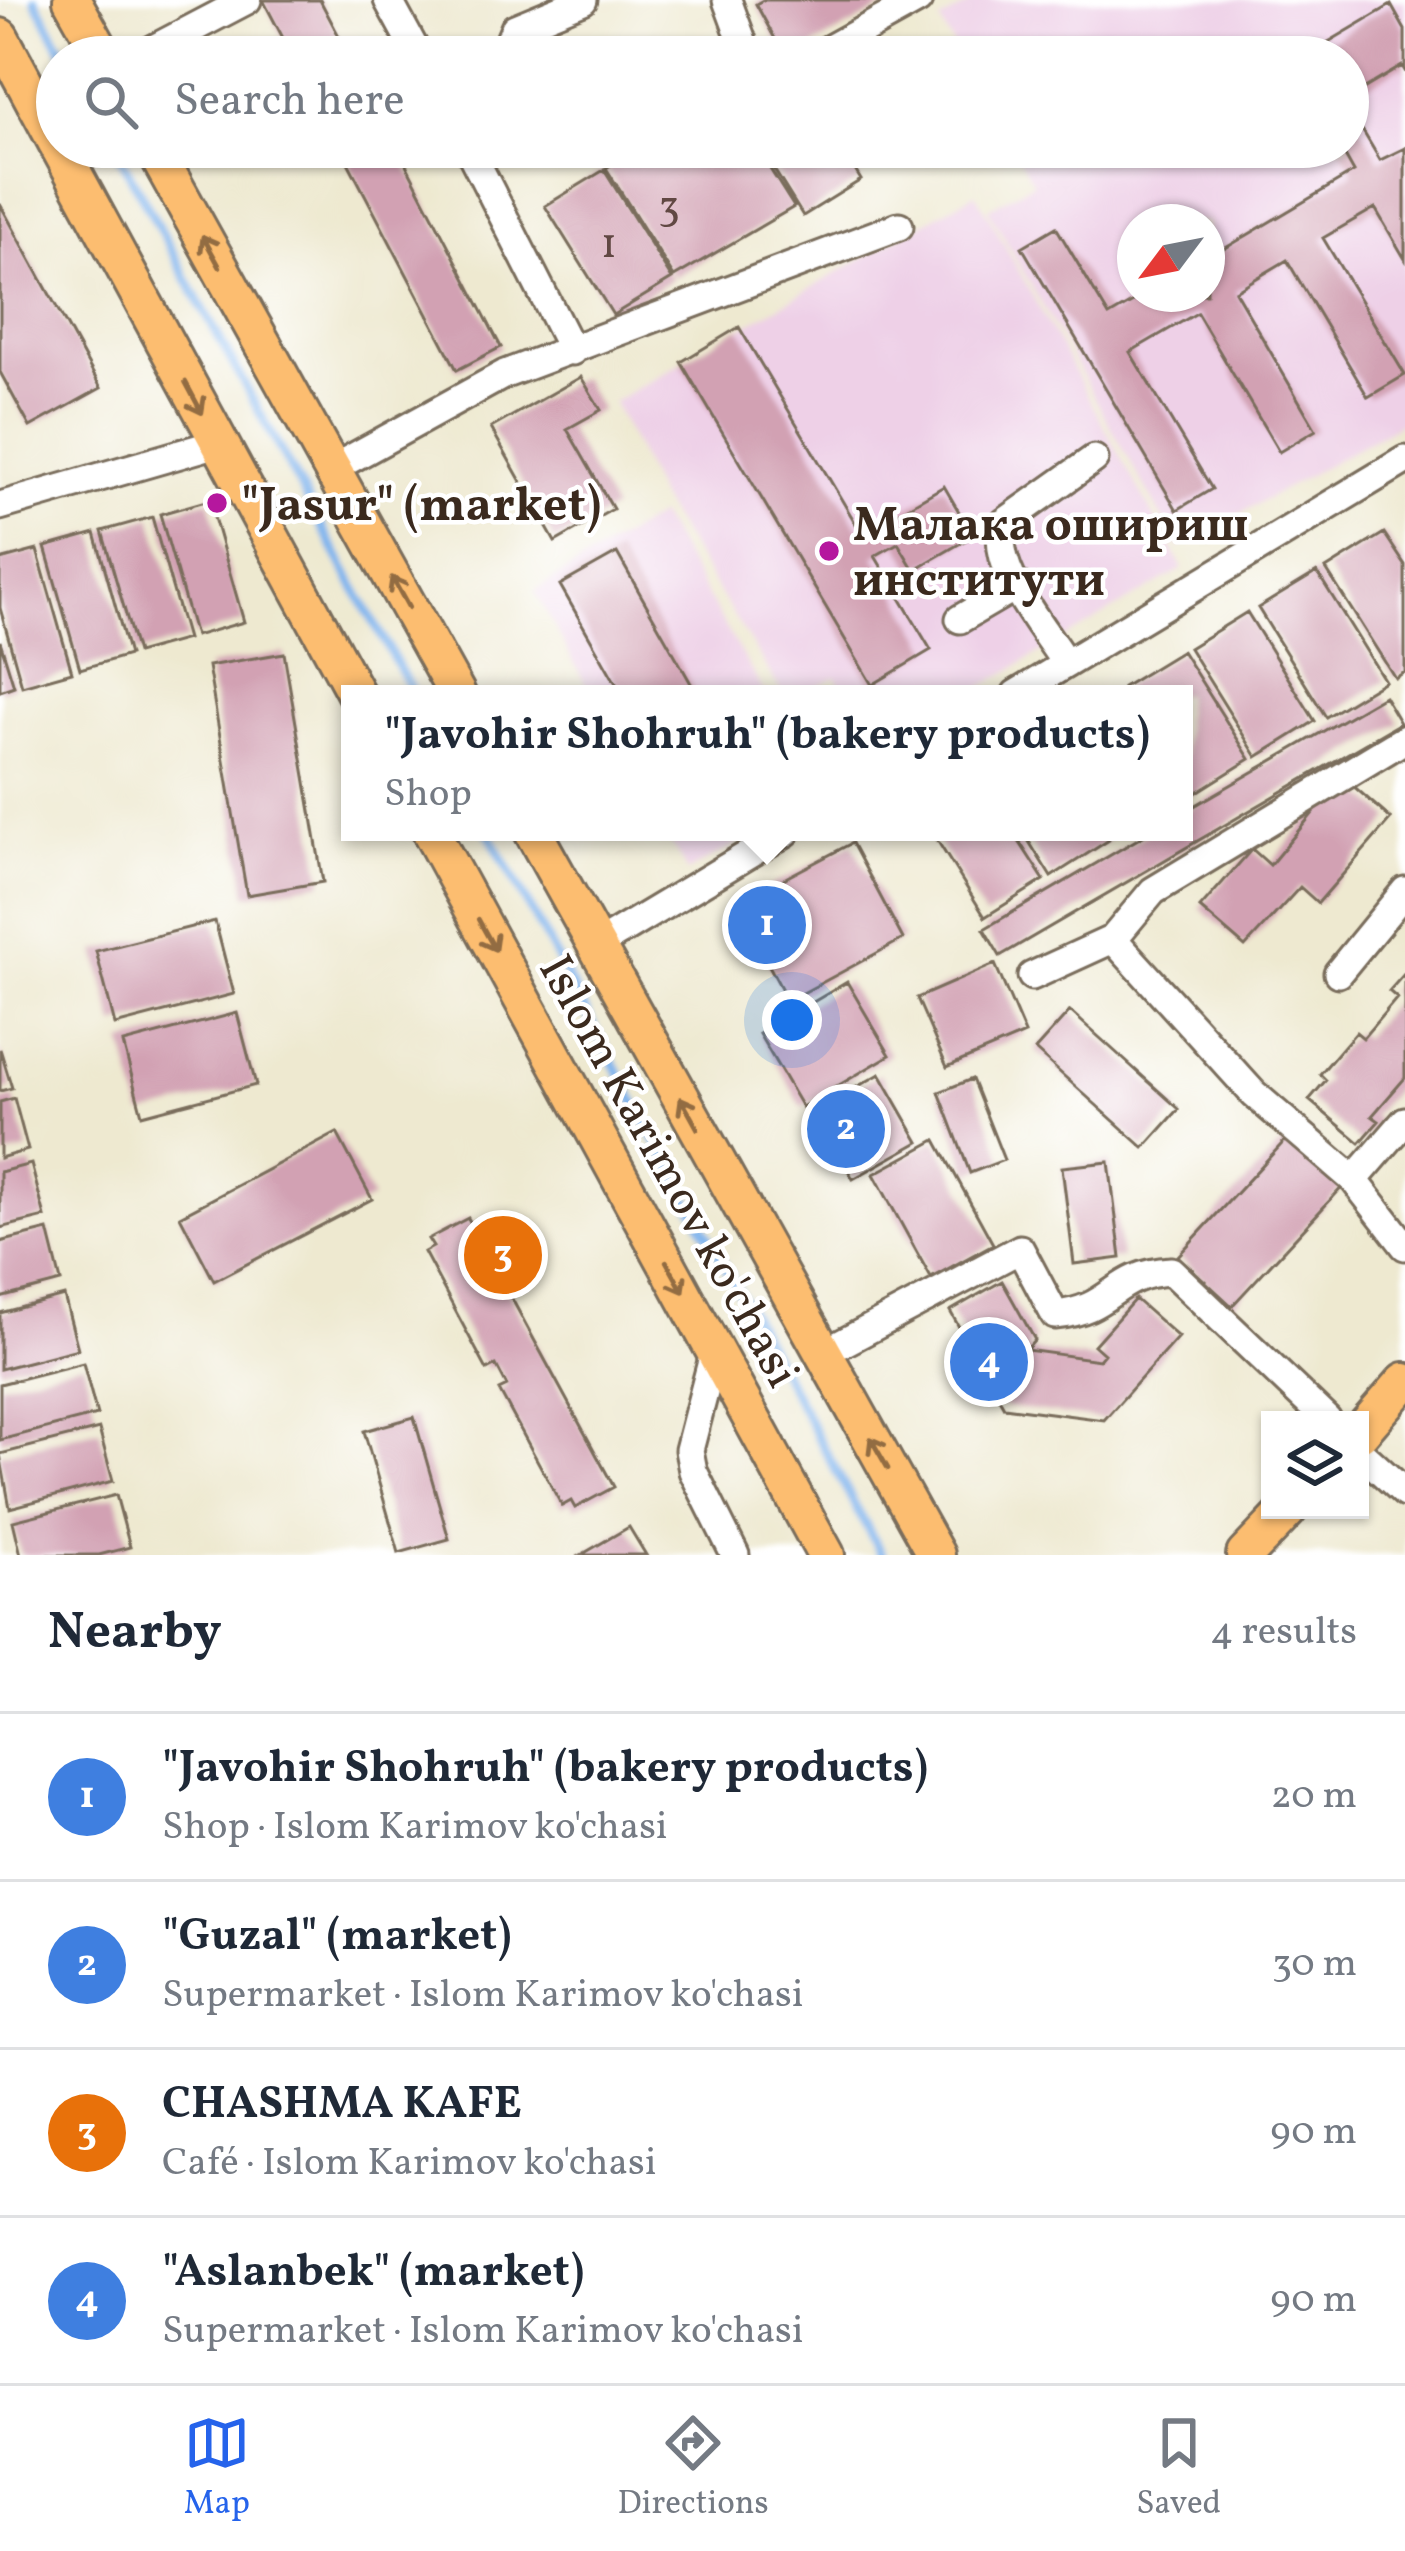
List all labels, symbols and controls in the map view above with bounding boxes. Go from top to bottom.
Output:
search box [36,36,1369,168]
icon: search [78,69,144,135]
text: Search here [174,71,405,134]
house number: 3 [658,180,680,239]
north arrow [1117,204,1225,312]
house number: 1 [601,217,617,276]
one-way arrow [199,234,222,269]
one-way arrow [183,380,206,415]
place label: "Jasur" (market) [241,474,601,541]
marker: "Jasur" (market) [204,490,230,516]
place label: Малака ошириш институти [853,494,1249,616]
marker: Малака ошириш институти [816,538,842,564]
one-way arrow [388,575,411,610]
popup [341,685,1193,841]
text: "Javohir Shohruh" (bakery products) [384,705,1150,768]
text: Shop [384,768,472,822]
pin: 1 [728,880,806,970]
one-way arrow [476,916,499,951]
street label: Islom Karimov ko'chasi [520,944,814,1401]
your location [762,990,822,1050]
pin: 2 [807,1084,885,1174]
one-way arrow [676,1096,700,1131]
pin: 3 [464,1210,542,1300]
one-way arrow [663,1258,687,1293]
pin: 4 [950,1317,1028,1407]
map controls [1261,1411,1369,1519]
button: layers [1261,1411,1369,1519]
one-way arrow [866,1437,890,1472]
text: Nearby [48,1598,222,1669]
text: 4 results [1210,1606,1357,1660]
text: "Javohir Shohruh" (bakery products) [162,1738,928,1801]
text: 1 [79,1770,95,1824]
text: 20 m [1271,1770,1357,1824]
text: Shop · Islom Karimov ko'chasi [162,1801,668,1855]
text: "Guzal" (market) [162,1906,512,1969]
text: 2 [77,1938,97,1992]
text: 30 m [1272,1938,1357,1992]
text: Supermarket · Islom Karimov ko'chasi [162,1969,804,2023]
text: CHASHMA KAFE [162,2074,522,2137]
text: 3 [77,2106,97,2160]
text: 90 m [1270,2106,1357,2160]
text: Café · Islom Karimov ko'chasi [162,2137,656,2191]
text: "Aslanbek" (market) [162,2242,584,2305]
text: 4 [75,2274,99,2328]
text: 90 m [1270,2274,1357,2328]
text: Supermarket · Islom Karimov ko'chasi [162,2305,804,2359]
tab: Map [184,2410,250,2528]
tab: Directions [617,2410,769,2528]
tab: Saved [1136,2410,1221,2528]

